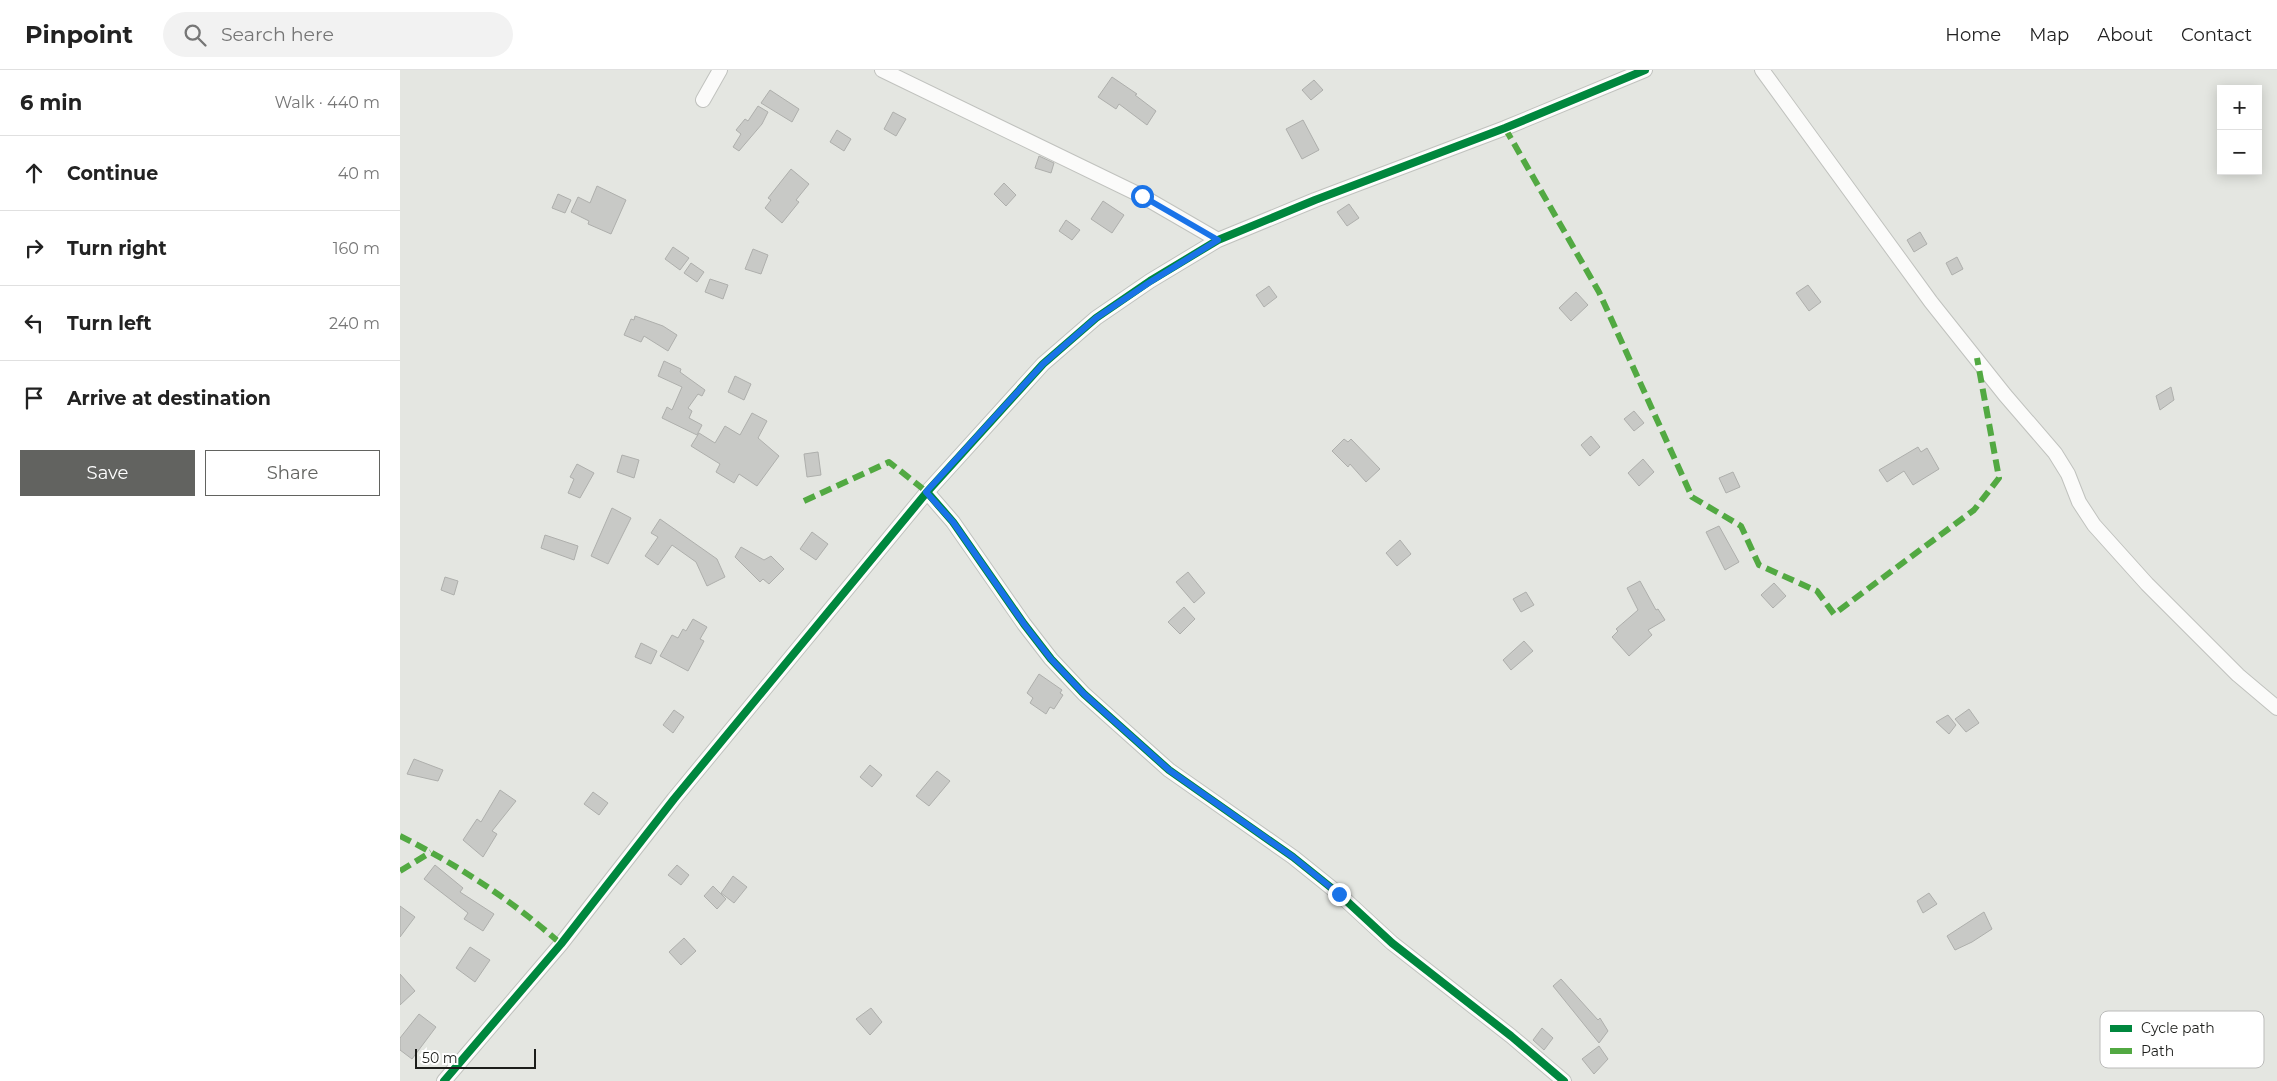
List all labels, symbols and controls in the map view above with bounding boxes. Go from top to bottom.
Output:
search box [163,12,513,57]
text: Pinpoint [25,20,133,49]
icon: search [181,21,209,49]
text: Search here [221,23,334,46]
text: Home [1945,24,2001,46]
text: Map [2029,24,2069,46]
text: About [2097,24,2153,46]
text: Contact [2181,24,2252,46]
map controls [2217,85,2262,175]
button: + [2217,85,2262,130]
text: 6 min [20,90,82,115]
text: Walk · 440 m [274,93,380,112]
button: − [2217,130,2262,175]
icon: ahead [20,159,48,187]
text: Continue [67,162,158,185]
text: 40 m [338,164,380,183]
route start [1131,185,1154,208]
icon: right [20,234,48,262]
text: Turn right [67,237,167,260]
text: 160 m [333,239,380,258]
icon: left [20,309,48,337]
text: Turn left [67,312,152,335]
text: 240 m [329,314,380,333]
icon: arrive [20,384,48,412]
text: Arrive at destination [67,387,271,410]
button: Save [20,450,195,496]
button: Share [205,450,380,496]
route end [1328,883,1351,906]
legend [2100,1011,2264,1068]
text: Cycle path [2141,1019,2215,1037]
text: Path [2141,1042,2174,1060]
scale bar [415,1046,536,1069]
text: 50 m [422,1049,458,1067]

